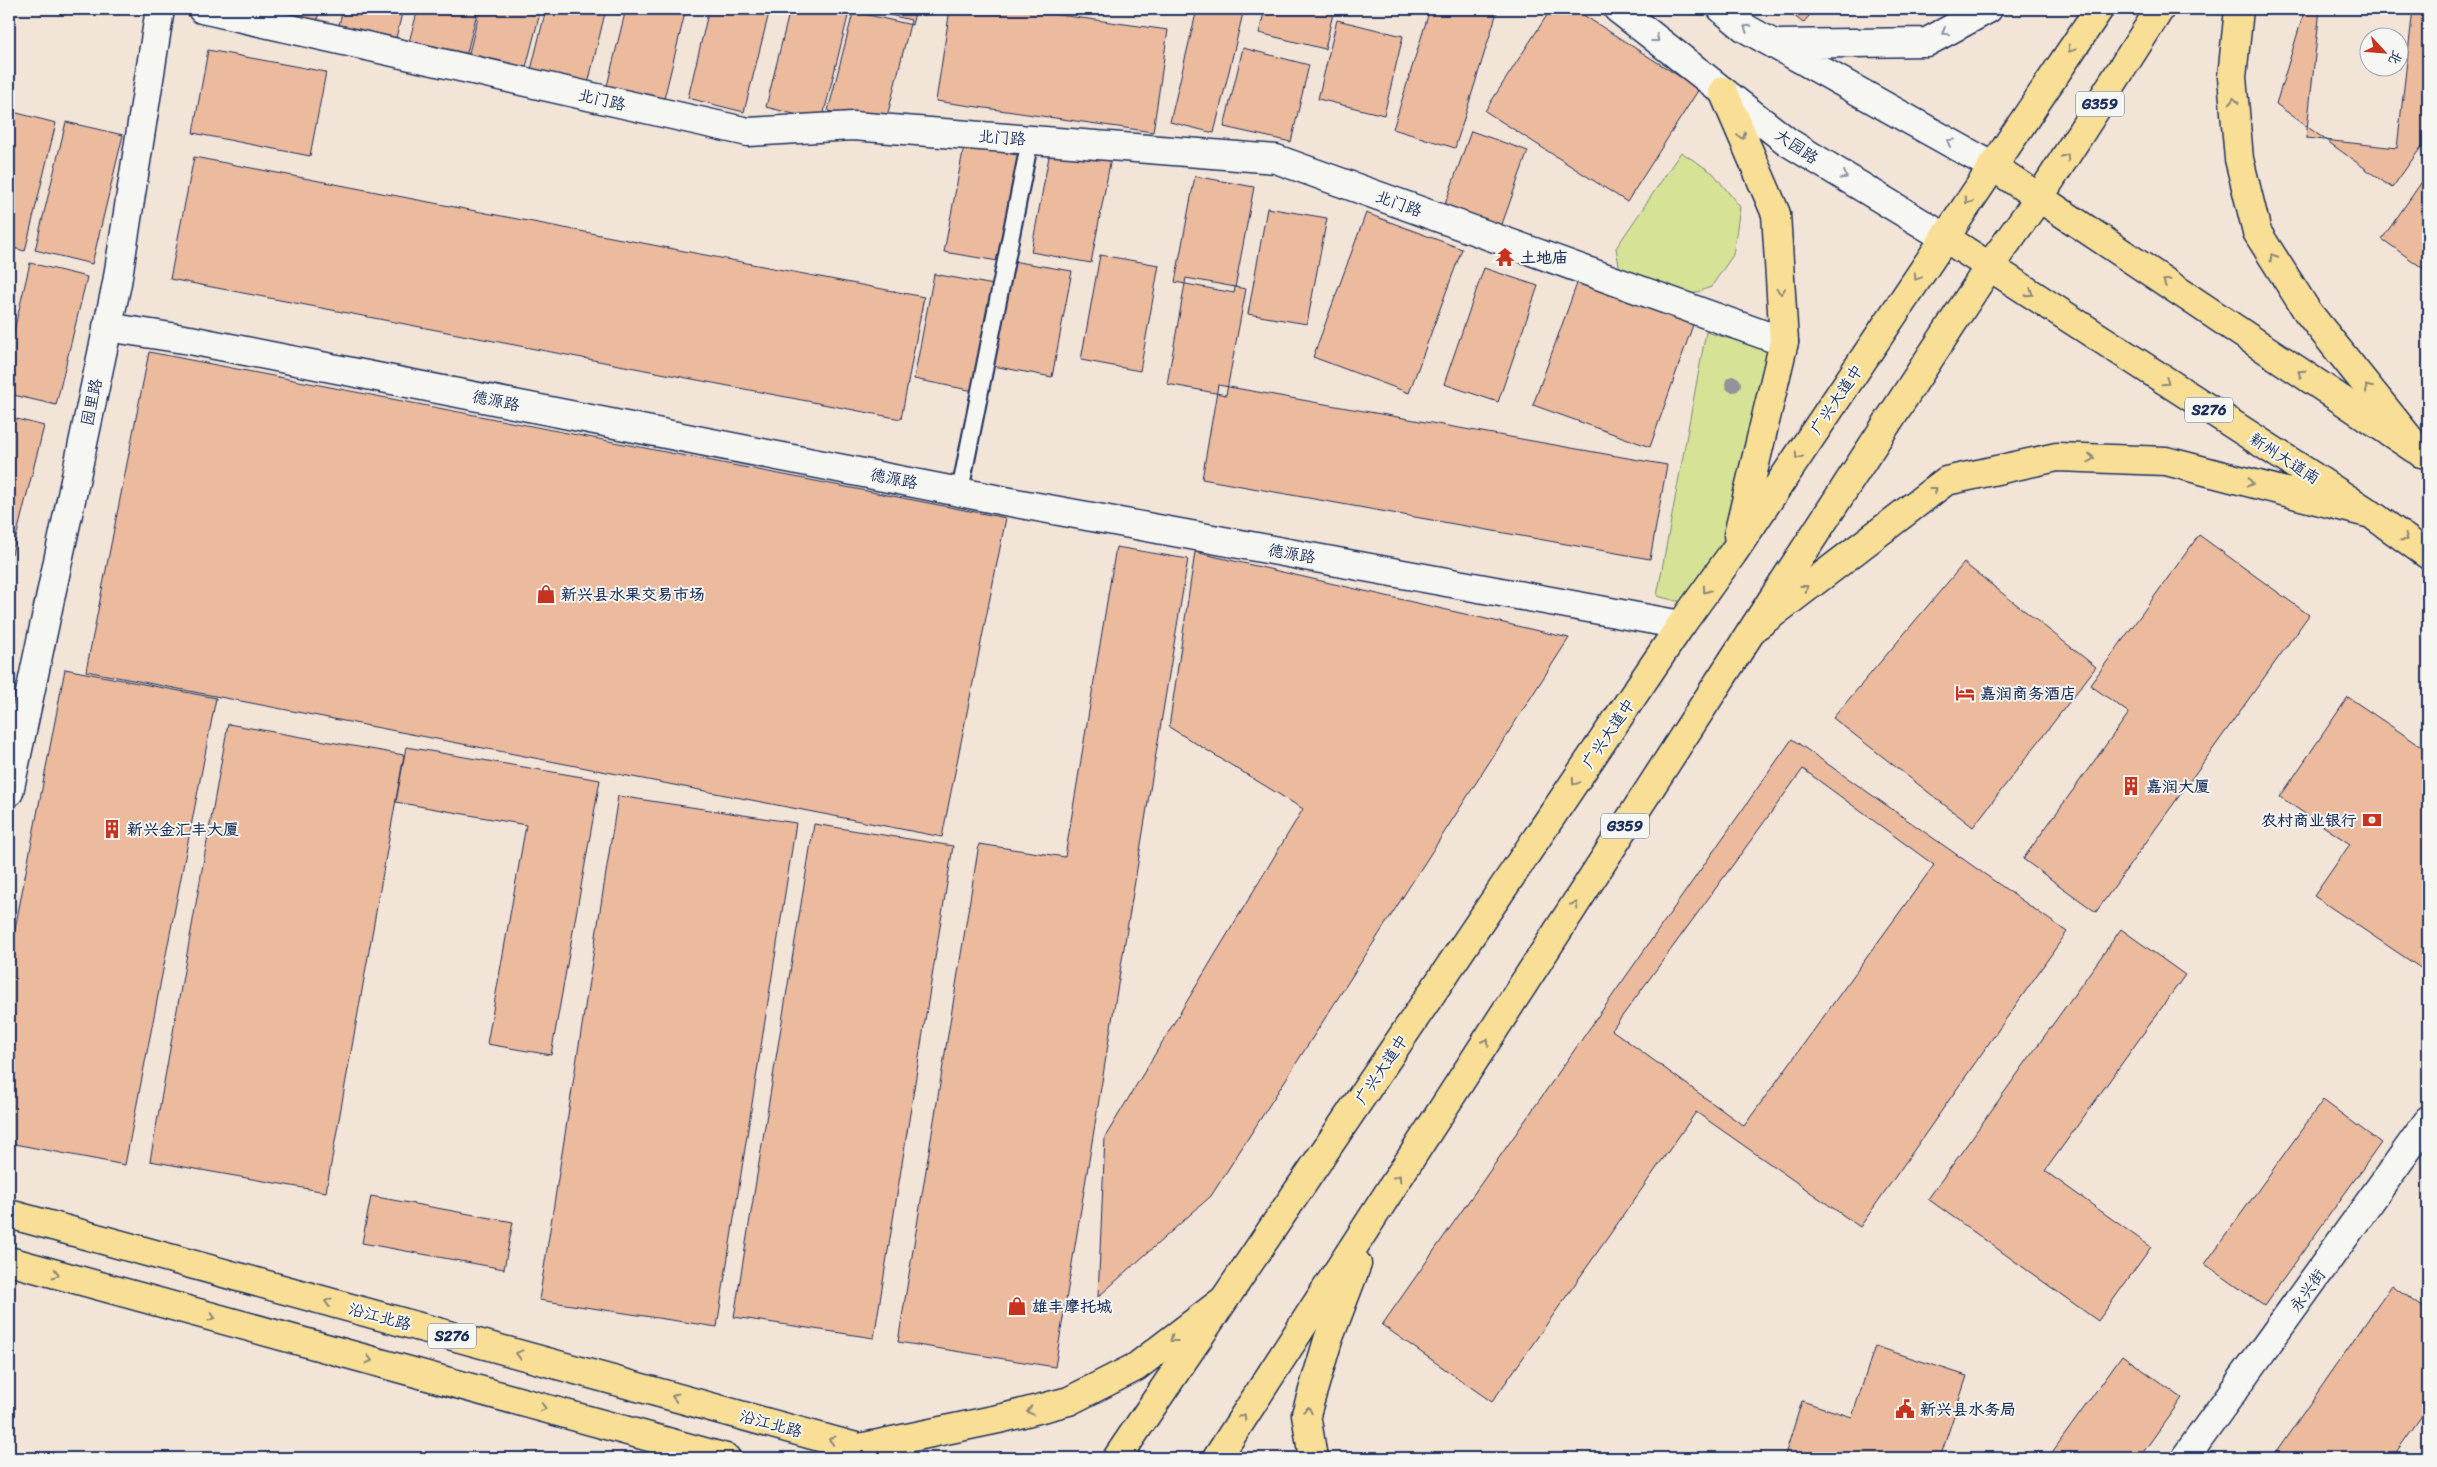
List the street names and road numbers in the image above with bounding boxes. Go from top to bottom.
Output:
street label: 北门路 [575,80,629,119]
road number: G359 [2076,92,2124,116]
street label: 北门路 [977,121,1027,154]
street label: 大园路 [1769,121,1825,172]
street label: 北门路 [1371,182,1426,225]
street label: 广兴大道中 [1802,358,1871,441]
street label: 园里路 [72,376,111,429]
street label: 德源路 [470,382,522,419]
road number: S276 [2185,398,2233,422]
street label: 新州大道南 [2243,424,2326,492]
street label: 德源路 [868,460,920,497]
street label: 德源路 [1266,535,1318,572]
street label: 广兴大道中 [1574,692,1643,775]
road number: G359 [1601,814,1649,838]
street label: 广兴大道中 [1347,1028,1416,1111]
street label: 永兴街 [2282,1262,2333,1318]
street label: 沿江北路 [345,1294,415,1339]
road number: S276 [428,1324,476,1348]
street label: 沿江北路 [736,1401,806,1446]

